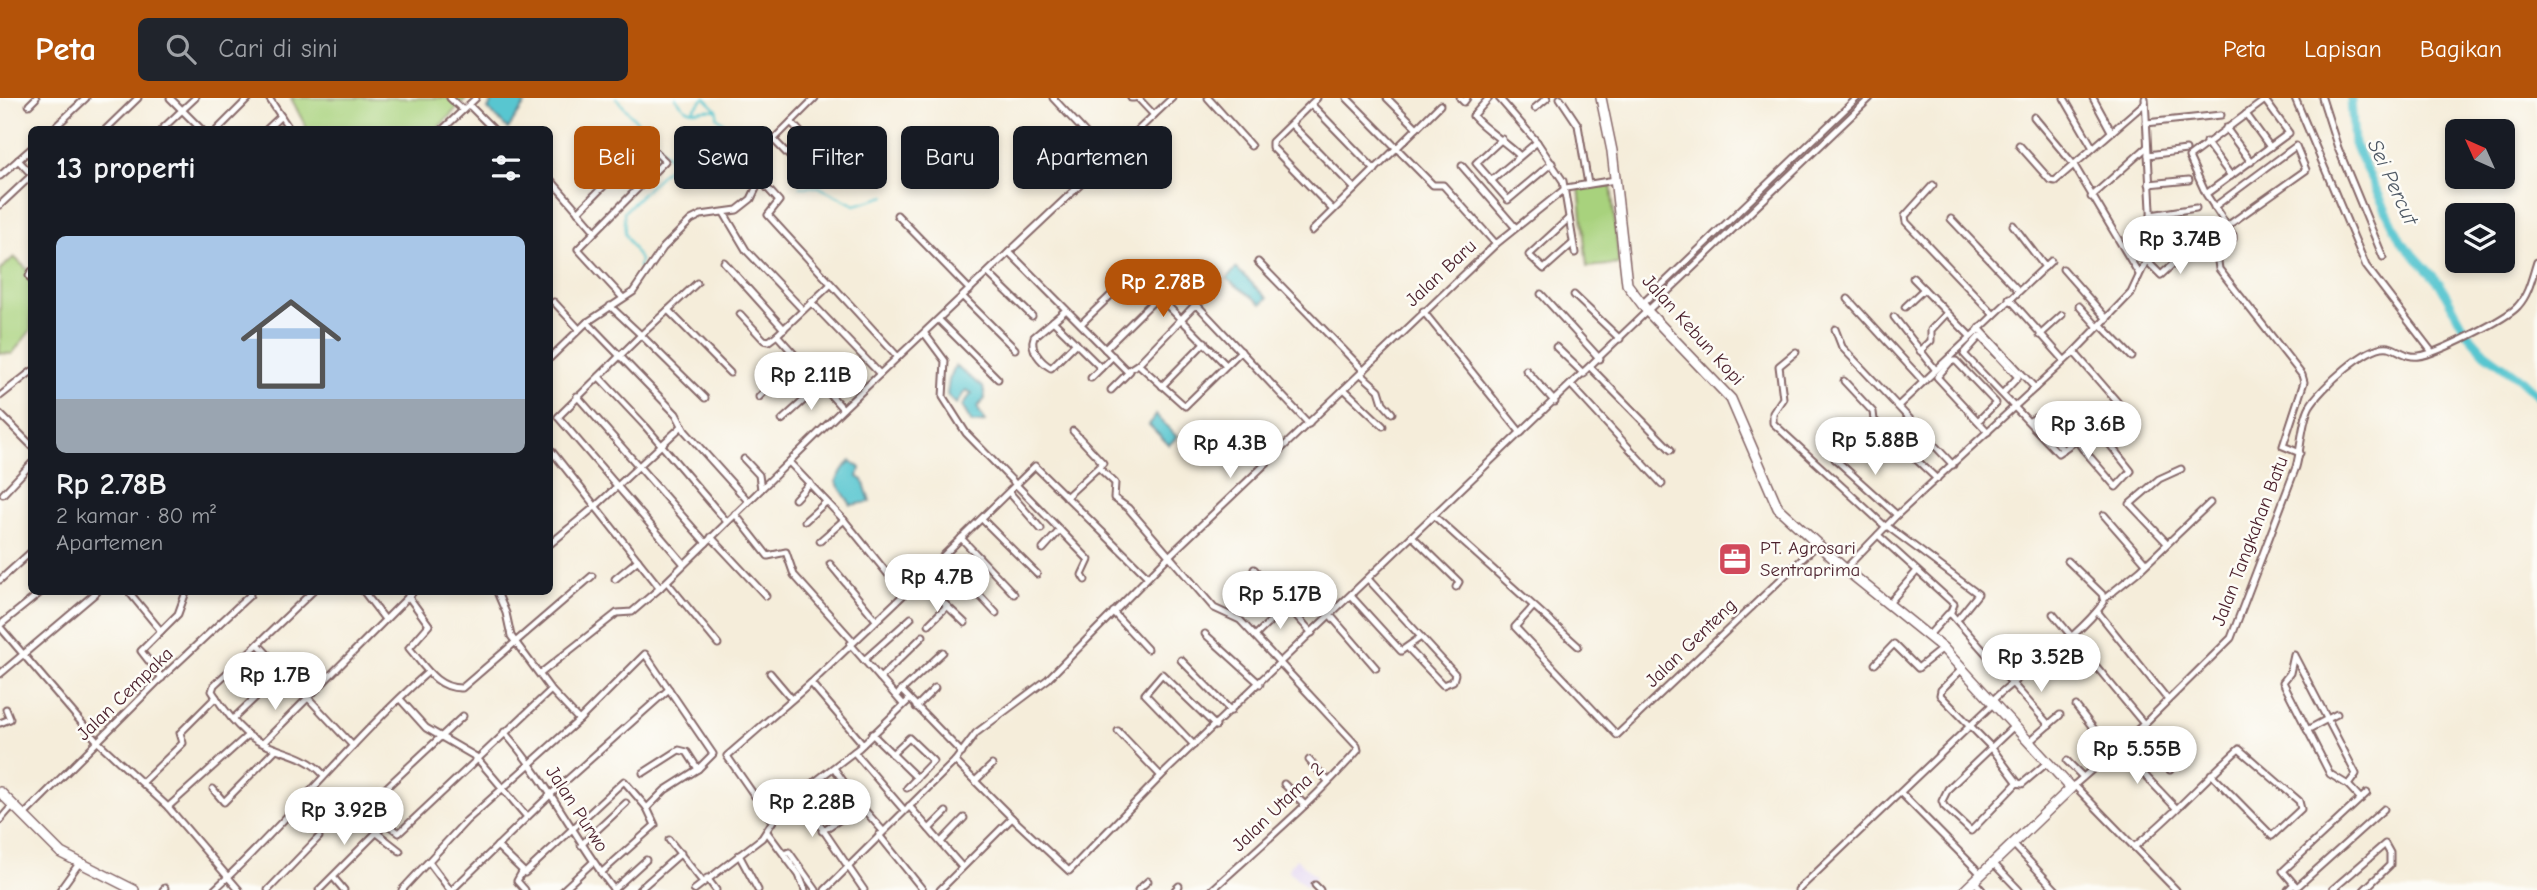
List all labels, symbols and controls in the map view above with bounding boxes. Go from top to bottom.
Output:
search box [138,18,628,81]
text: Peta [35,30,96,68]
icon: search [162,30,200,68]
text: Cari di sini [218,34,338,64]
text: Peta [2223,35,2266,63]
text: Lapisan [2304,35,2382,63]
text: Bagikan [2420,35,2502,63]
north arrow [2445,119,2515,189]
map controls [2445,119,2515,273]
chip: Beli [574,126,660,189]
chip: Sewa [674,126,773,189]
chip: Filter [787,126,887,189]
chip: Baru [901,126,999,189]
chip: Apartemen [1013,126,1172,189]
water label: Sei Percut [2363,135,2424,230]
icon: filters [487,149,525,187]
text: 13 properti [56,151,196,186]
button: layers [2445,203,2515,273]
pin: Rp 3.74B [2108,216,2252,276]
text: Rp 3.74B [2139,225,2221,252]
street label: Jalan Baru [1401,235,1481,311]
pin: Rp 2.78B [1091,260,1235,319]
text: Rp 2.78B [1121,268,1205,295]
street label: Jalan Kebun Kopi [1638,270,1748,390]
icon: home [228,281,354,407]
pin: Rp 2.11B [739,352,883,412]
text: Rp 2.11B [770,361,852,388]
pin: Rp 3.6B [2023,402,2153,461]
text: Rp 3.6B [2050,410,2126,437]
pin: Rp 5.88B [1803,418,1947,477]
pin: Rp 4.3B [1165,420,1295,480]
text: Rp 5.88B [1831,426,1919,453]
text: Rp 4.3B [1193,429,1267,456]
street label: Jalan Tangkahan Batu [2207,453,2293,629]
text: Rp 2.78B [56,467,166,502]
text: 2 kamar · 80 m² [56,502,216,529]
text: Apartemen [56,529,163,556]
place label: PT. Agrosari Sentraprima [1760,537,1860,581]
office icon: PT. Agrosari Sentraprima [1716,540,1754,578]
pin: Rp 4.7B [872,554,1002,614]
text: Rp 4.7B [901,563,973,590]
pin: Rp 5.17B [1208,572,1352,631]
text: Rp 5.17B [1238,580,1322,607]
street label: Jalan Genteng [1641,594,1741,692]
pin: Rp 3.52B [1969,634,2113,694]
street label: Jalan Cempaka [73,643,177,745]
text: Rp 3.52B [1998,643,2084,670]
pin: Rp 1.7B [210,652,340,712]
text: Rp 1.7B [239,661,311,688]
pin: Rp 5.55B [2065,726,2209,786]
text: Rp 5.55B [2093,735,2181,762]
street label: Jalan Utama 2 [1228,758,1328,856]
street label: Jalan Purwo [541,762,613,856]
pin: Rp 2.28B [740,780,884,839]
pin: Rp 3.92B [272,788,416,847]
text: Rp 2.28B [769,788,855,815]
text: Rp 3.92B [301,796,387,823]

